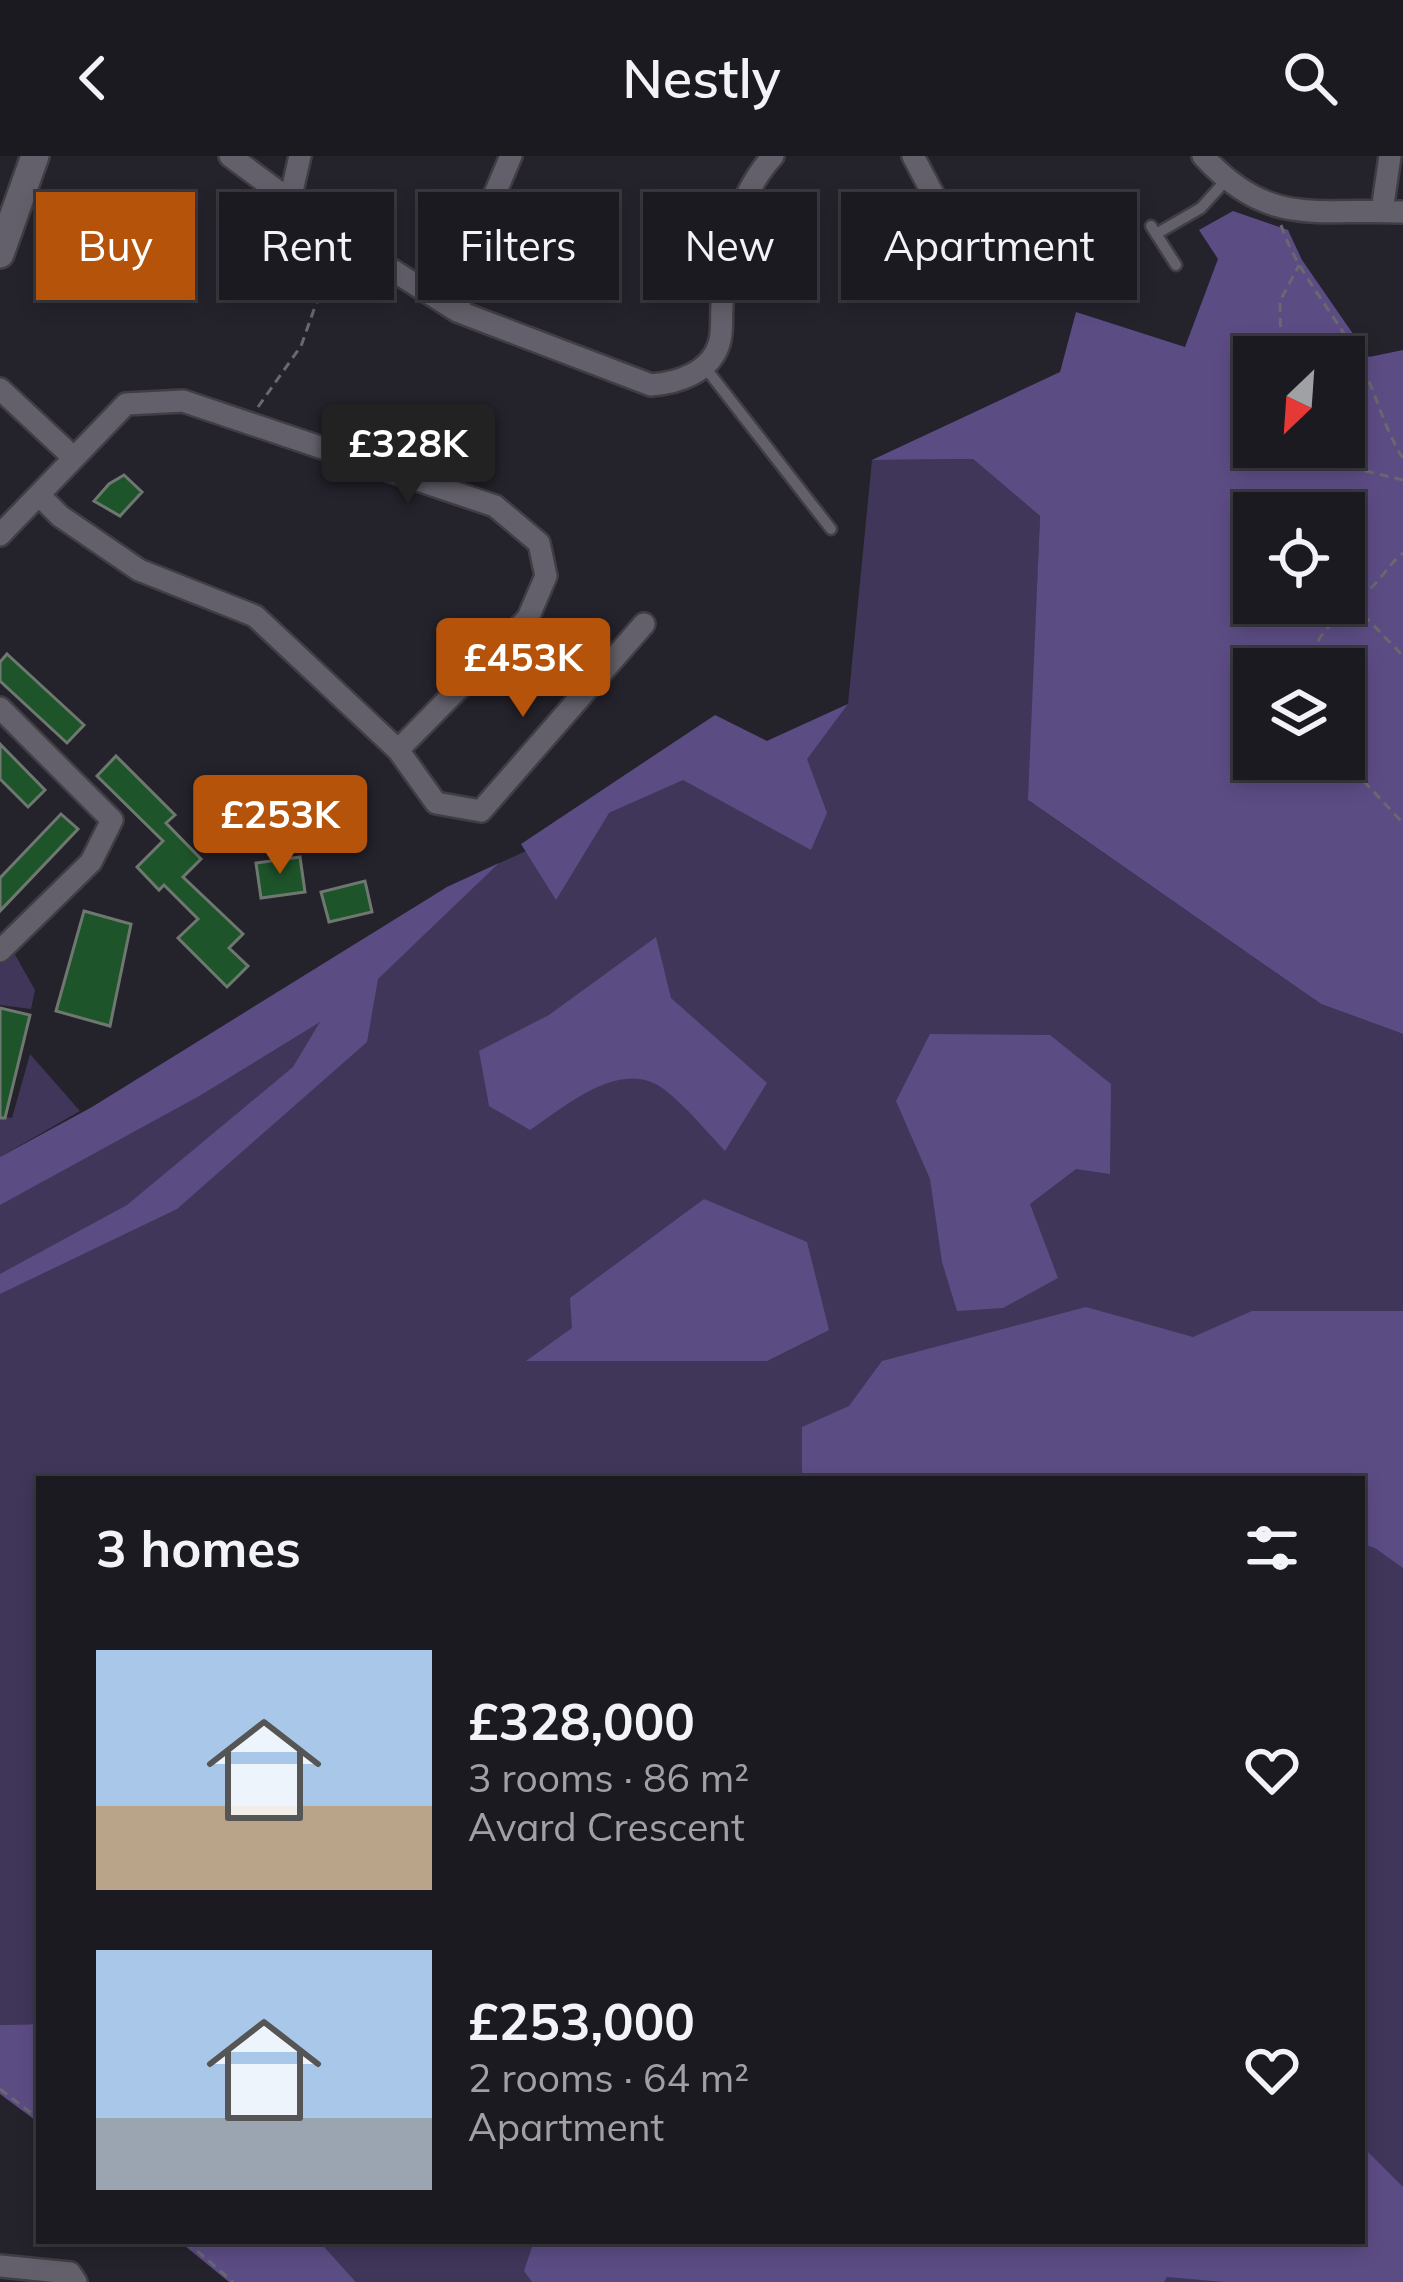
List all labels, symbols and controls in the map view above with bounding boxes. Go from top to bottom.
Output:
text: Nestly [622,44,781,112]
icon: back [60,45,126,111]
icon: search [1277,45,1343,111]
chip: Buy [36,192,195,300]
chip: Rent [219,192,394,300]
chip: Filters [418,192,619,300]
chip: New [643,192,817,300]
chip: Apartment [841,192,1137,300]
north arrow [1233,336,1365,468]
map controls [1233,336,1365,780]
pin: £328K [324,404,492,506]
text: £328K [348,418,468,467]
button: locate [1233,492,1365,624]
pin: £453K [439,618,607,720]
text: £453K [463,632,583,681]
button: layers [1233,648,1365,780]
pin: £253K [196,775,364,877]
text: £253K [220,789,340,838]
icon: filters [1239,1515,1305,1581]
text: 3 homes [96,1516,301,1580]
text: £328,000 [468,1689,695,1753]
icon: home [192,1698,336,1842]
icon: heart [1239,1737,1305,1803]
text: 3 rooms · 86 m² [468,1753,749,1802]
text: Avard Crescent [468,1802,745,1851]
text: £253,000 [468,1989,695,2053]
icon: home [192,1998,336,2142]
icon: heart [1239,2037,1305,2103]
text: 2 rooms · 64 m² [468,2053,749,2102]
text: Apartment [468,2102,664,2151]

